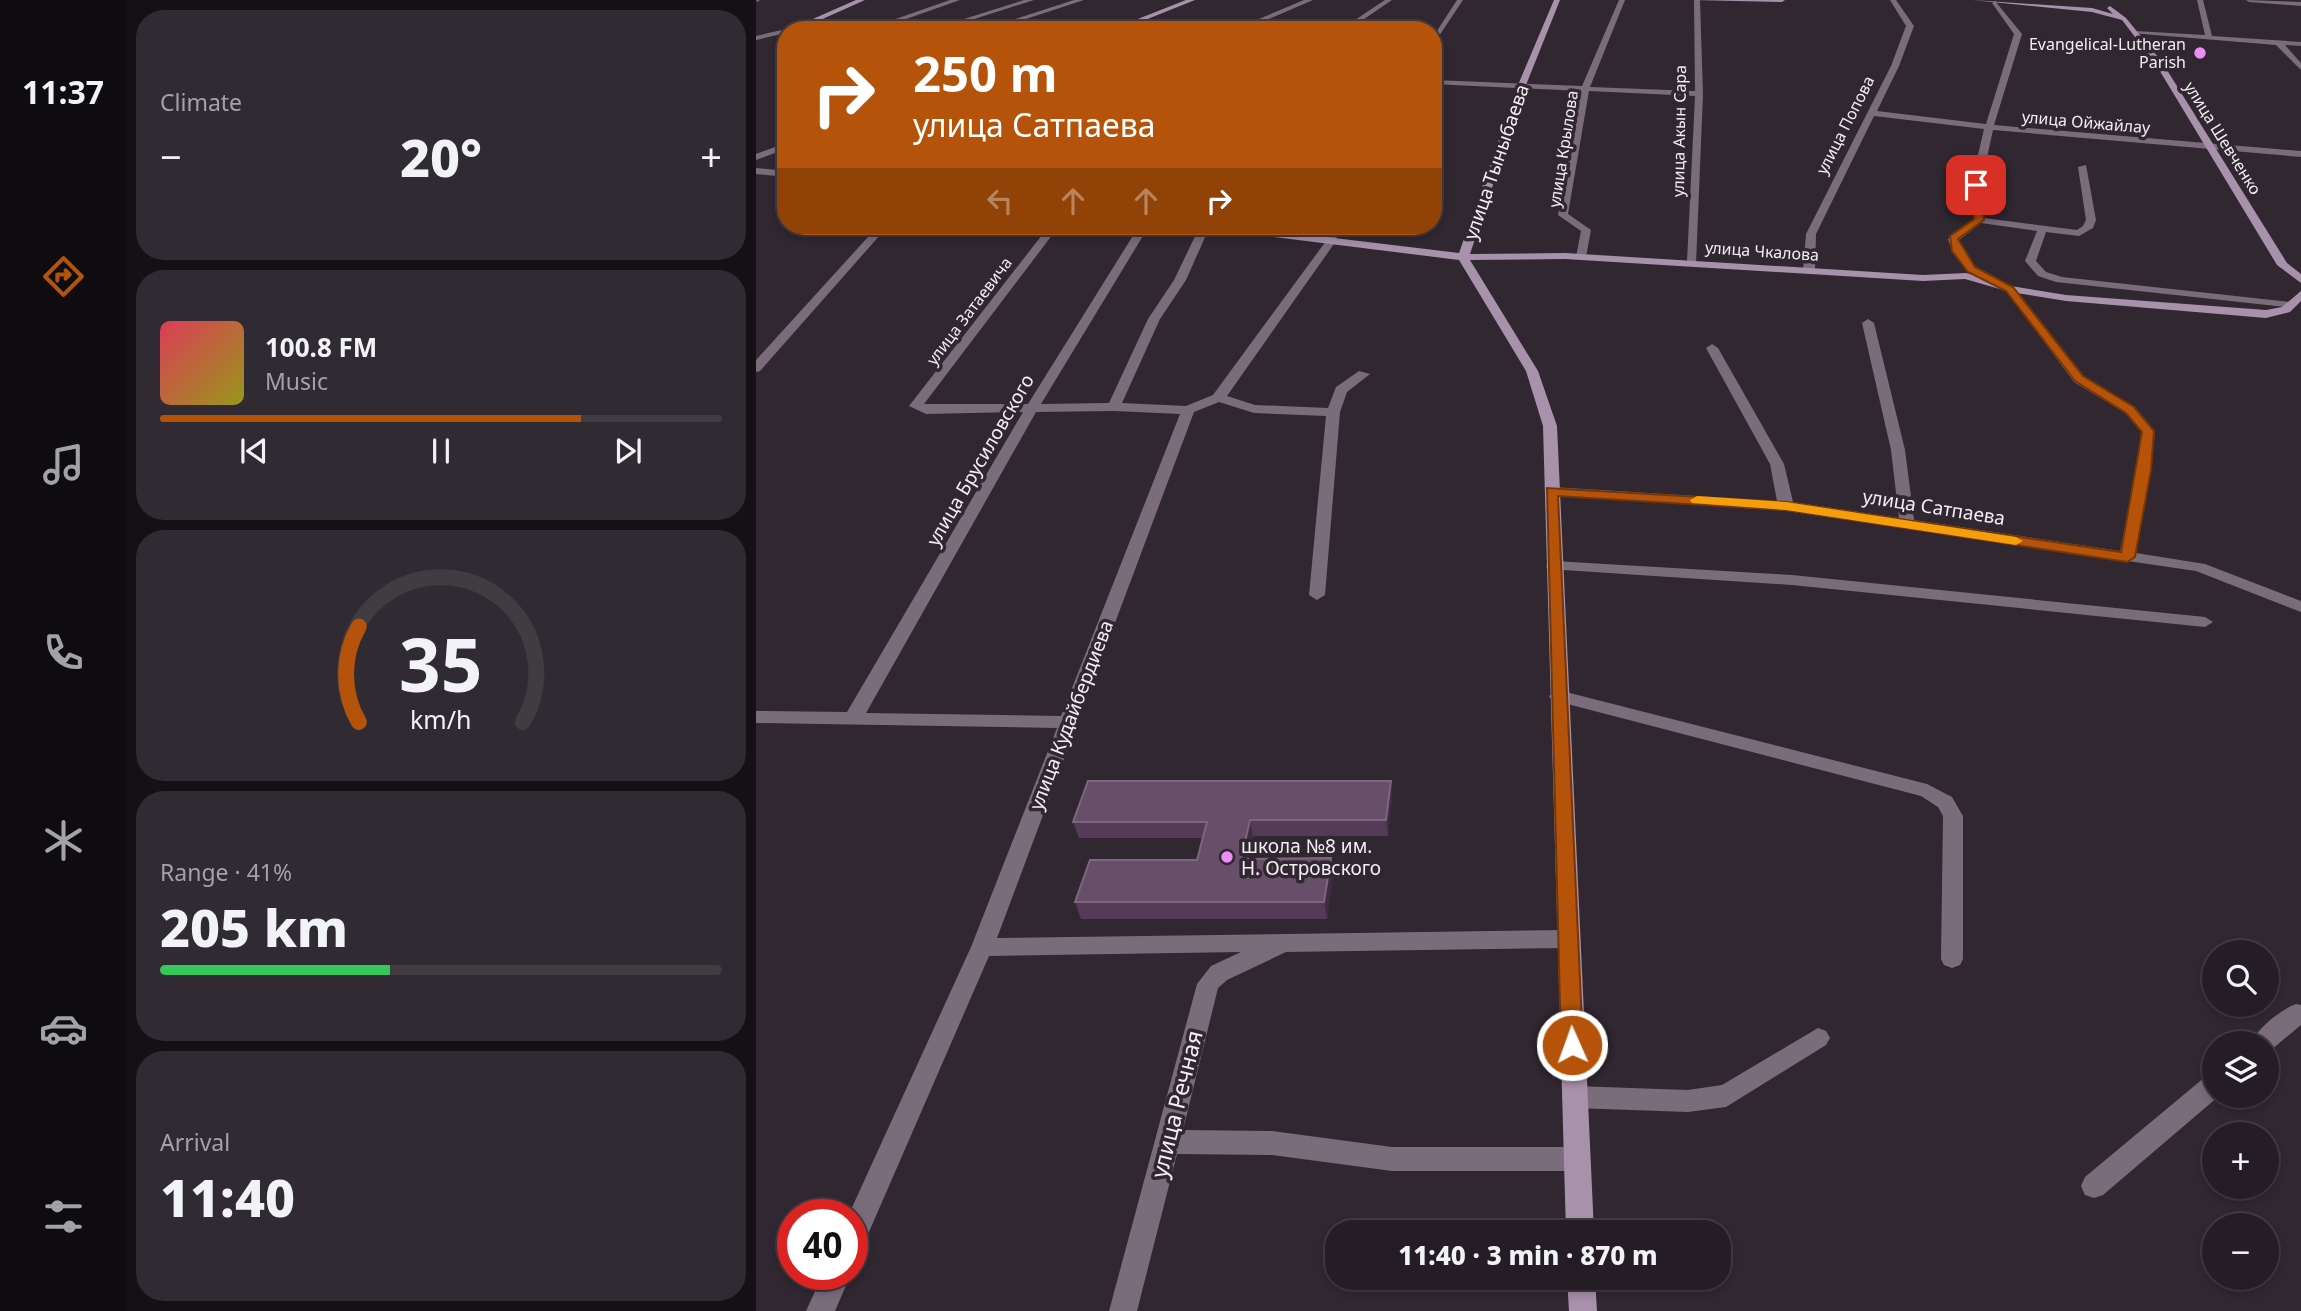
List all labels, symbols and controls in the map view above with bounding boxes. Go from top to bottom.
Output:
place label: Evangelical-Lutheran Parish [2029,33,2186,73]
text: 250 m [913,40,1058,106]
marker: Evangelical-Lutheran Parish [2192,45,2208,61]
icon: right [798,49,889,140]
street label: улица Акын Сара [1667,65,1691,197]
text: 11:37 [22,70,104,113]
street label: улица Попова [1811,72,1879,178]
street label: улица Шевченко [2179,77,2267,199]
street label: улица Тыныбаева [1457,81,1535,243]
text: Climate [160,86,242,118]
street label: улица Крылова [1543,89,1583,209]
text: улица Сатпаева [913,103,1156,146]
street label: улица Ойжайлау [2021,105,2152,139]
text: 20° [400,121,482,192]
text: − [160,130,182,182]
text: + [700,130,722,182]
pin [1946,155,2006,215]
icon: arrive [1957,166,1995,204]
icon: left [981,182,1019,220]
icon: ahead [1054,182,1092,220]
icon: ahead [1127,182,1165,220]
icon: right [1200,182,1238,220]
street label: улица Чкалова [1704,236,1820,266]
icon: directions [39,252,88,301]
street label: улица Затаевича [921,252,1017,370]
text: 100.8 FM [265,329,377,365]
text: Music [265,365,328,397]
street label: улица Брусиловского [920,369,1040,551]
icon: previous [235,432,273,470]
icon: pause [422,432,460,470]
icon: next [609,432,647,470]
icon: music [39,440,88,489]
street label: улица Сатпаева [1861,483,2007,531]
text: 35 [399,614,483,713]
street label: улица Кудайбердиева [1023,616,1119,814]
icon: phone [39,628,88,677]
text: km/h [410,701,472,735]
icon: climate [39,816,88,865]
place label: школа №8 им. Н. Островского [1241,833,1381,881]
marker: школа №8 им. Н. Островского [1219,849,1235,865]
text: Range · 41% [160,856,292,888]
text: 205 km [160,891,348,962]
map controls [2202,940,2279,1290]
button: search [2202,940,2279,1017]
icon: car [39,1004,88,1053]
position arrow [1535,1008,1609,1082]
street label: улица Речная [1142,1027,1210,1181]
button: layers [2202,1031,2279,1108]
button: + [2202,1122,2279,1199]
text: Arrival [160,1126,230,1158]
text: 11:40 [160,1161,295,1232]
icon: filters [39,1192,88,1241]
speed limit sign: 40 [777,1199,868,1290]
button: − [2202,1213,2279,1290]
text: 11:40 · 3 min · 870 m [1398,1237,1658,1273]

